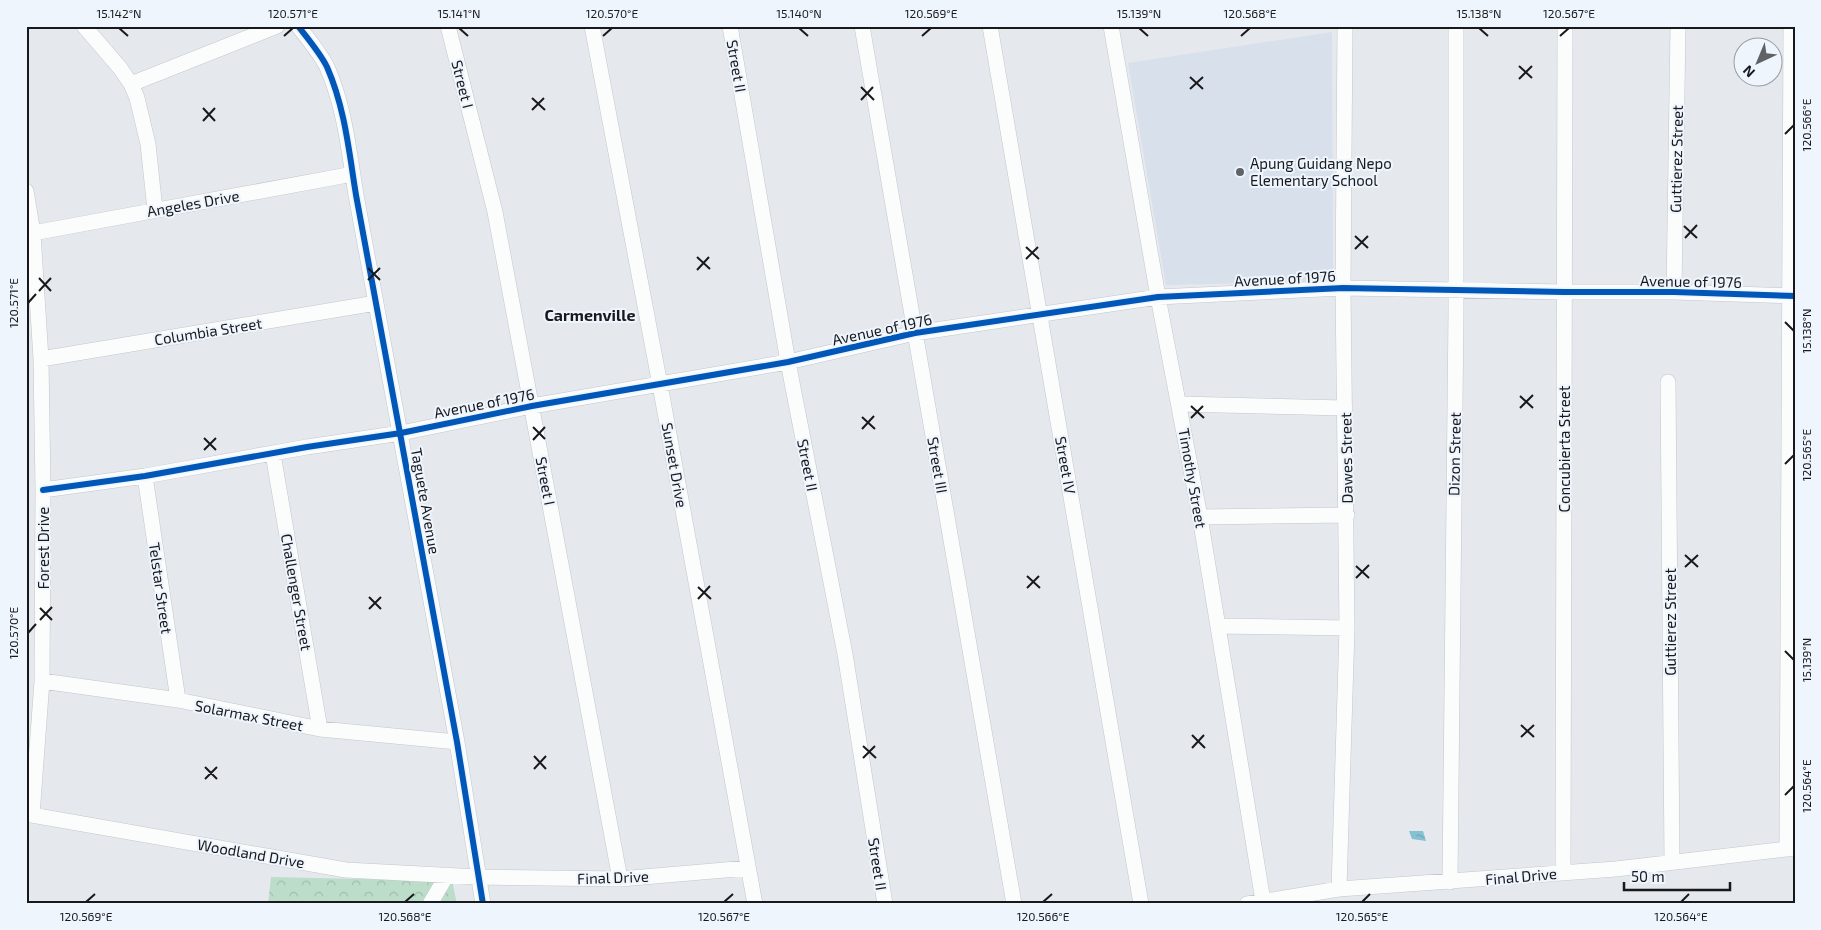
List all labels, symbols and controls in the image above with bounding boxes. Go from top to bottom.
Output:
text: 15.142°N [96,6,142,20]
text: 120.571°E [268,6,318,20]
text: 15.141°N [437,6,481,20]
text: 120.570°E [586,6,638,20]
text: 15.140°N [776,6,822,20]
text: 120.569°E [905,6,958,20]
text: 15.139°N [1117,6,1161,20]
text: 120.568°E [1223,6,1277,20]
text: 15.138°N [1457,6,1502,20]
text: 120.567°E [1543,6,1595,20]
street label: Street II [724,38,750,94]
north arrow [1734,38,1784,88]
street label: Street I [448,58,478,110]
text: N [1739,62,1758,81]
text: 120.566°E [1799,98,1813,151]
street label: Guttierez Street [1666,105,1686,213]
place label: Apung Guidang Nepo Elementary School [1250,154,1392,189]
marker: Apung Guidang Nepo Elementary School [1234,166,1246,178]
street label: Angeles Drive [145,186,241,220]
street label: Avenue of 1976 [1234,266,1336,290]
street label: Avenue of 1976 [1640,271,1742,291]
text: 120.571°E [6,278,20,328]
district label: Carmenville [544,305,636,324]
text: 15.138°N [1799,309,1813,354]
street label: Avenue of 1976 [830,310,934,348]
street label: Columbia Street [153,314,263,348]
street label: Avenue of 1976 [432,384,536,422]
street label: Concubierta Street [1555,385,1573,513]
street label: Dawes Street [1336,412,1356,504]
street label: Dizon Street [1444,412,1464,496]
street label: Sunset Drive [659,421,691,509]
street label: Timothy Street [1175,427,1211,530]
text: 120.565°E [1799,429,1813,481]
street label: Street III [924,435,952,495]
street label: Street IV [1052,435,1080,495]
street label: Street II [794,437,822,493]
street label: Taguete Avenue [408,446,444,556]
street label: Street I [532,455,560,507]
street label: Forest Drive [34,507,52,589]
street label: Challenger Street [278,532,316,652]
street label: Telstar Street [146,541,176,635]
street label: Guttierez Street [1661,568,1679,676]
text: 120.570°E [6,607,20,659]
text: 15.139°N [1799,638,1813,682]
street label: Solarmax Street [193,696,305,734]
text: 120.564°E [1799,759,1813,813]
street label: Woodland Drive [196,835,306,871]
street label: Street II [865,836,891,892]
scale bar [1624,860,1730,892]
street label: Final Drive [1484,864,1558,888]
street label: Final Drive [577,867,649,887]
text: 50 m [1631,867,1665,885]
text: 120.569°E [60,909,113,923]
text: 120.568°E [378,909,432,923]
text: 120.567°E [698,909,750,923]
text: 120.566°E [1017,909,1070,923]
text: 120.565°E [1336,909,1388,923]
text: 120.564°E [1654,909,1708,923]

